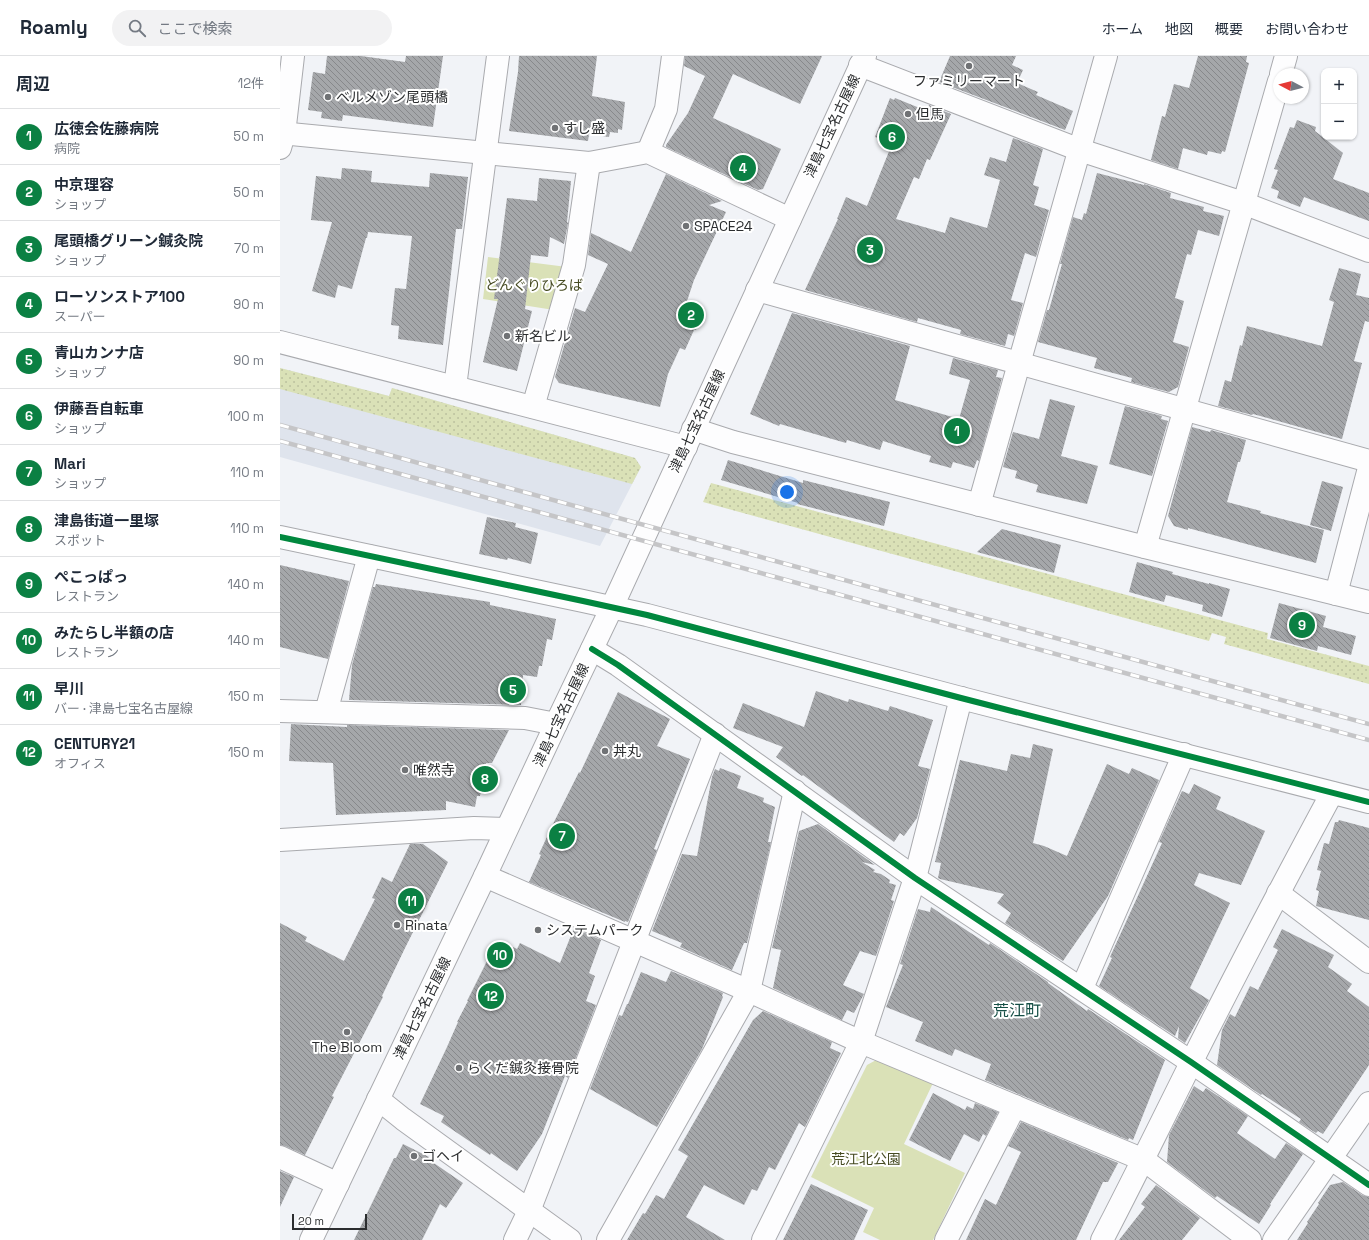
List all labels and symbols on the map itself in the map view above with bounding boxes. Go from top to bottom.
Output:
marker: ファミリーマート [964,61,974,71]
north arrow [1273,68,1309,104]
street label: 津島七宝名古屋線 [800,71,864,181]
place label: ファミリーマート [913,72,1025,90]
place label: ベルメゾン尾頭橋 [336,88,448,106]
marker: ベルメゾン尾頭橋 [323,92,333,102]
place label: 但馬 [916,105,944,123]
marker: 但馬 [903,109,913,119]
place label: すし盛 [563,119,605,137]
pin: 6 [879,122,905,152]
marker: すし盛 [550,123,560,133]
pin: 4 [730,153,756,183]
place label: SPACE24 [694,217,753,235]
marker: SPACE24 [681,221,691,231]
pin: 3 [857,235,883,265]
park label: どんぐりひろば [485,276,583,294]
pin: 2 [678,300,704,330]
place label: 新名ビル [515,327,571,345]
marker: 新名ビル [502,331,512,341]
street label: 津島七宝名古屋線 [665,366,729,476]
pin: 1 [944,416,970,446]
your location [777,482,797,502]
pin: 9 [1289,610,1315,640]
street label: 津島七宝名古屋線 [529,660,593,770]
pin: 5 [500,675,526,705]
place label: 丼丸 [613,742,641,760]
marker: 丼丸 [600,746,610,756]
place label: 唯然寺 [413,761,455,779]
pin: 8 [472,764,498,794]
marker: 唯然寺 [400,765,410,775]
pin: 7 [549,821,575,851]
pin: 11 [398,886,424,916]
place label: Rinata [405,916,448,934]
marker: Rinata [392,920,402,930]
place label: システムパーク [546,921,644,939]
marker: システムパーク [533,925,543,935]
pin: 10 [487,940,513,970]
street label: 津島七宝名古屋線 [389,954,455,1062]
pin: 12 [478,981,504,1011]
district label: 荒江町 [993,1000,1041,1021]
marker: The Bloom [342,1027,352,1037]
place label: The Bloom [312,1038,382,1056]
place label: らくだ鍼灸接骨院 [467,1059,579,1077]
marker: らくだ鍼灸接骨院 [454,1063,464,1073]
place label: ゴヘイ [422,1147,464,1165]
park label: 荒江北公園 [831,1150,901,1168]
marker: ゴヘイ [409,1151,419,1161]
scale bar [292,1212,367,1231]

